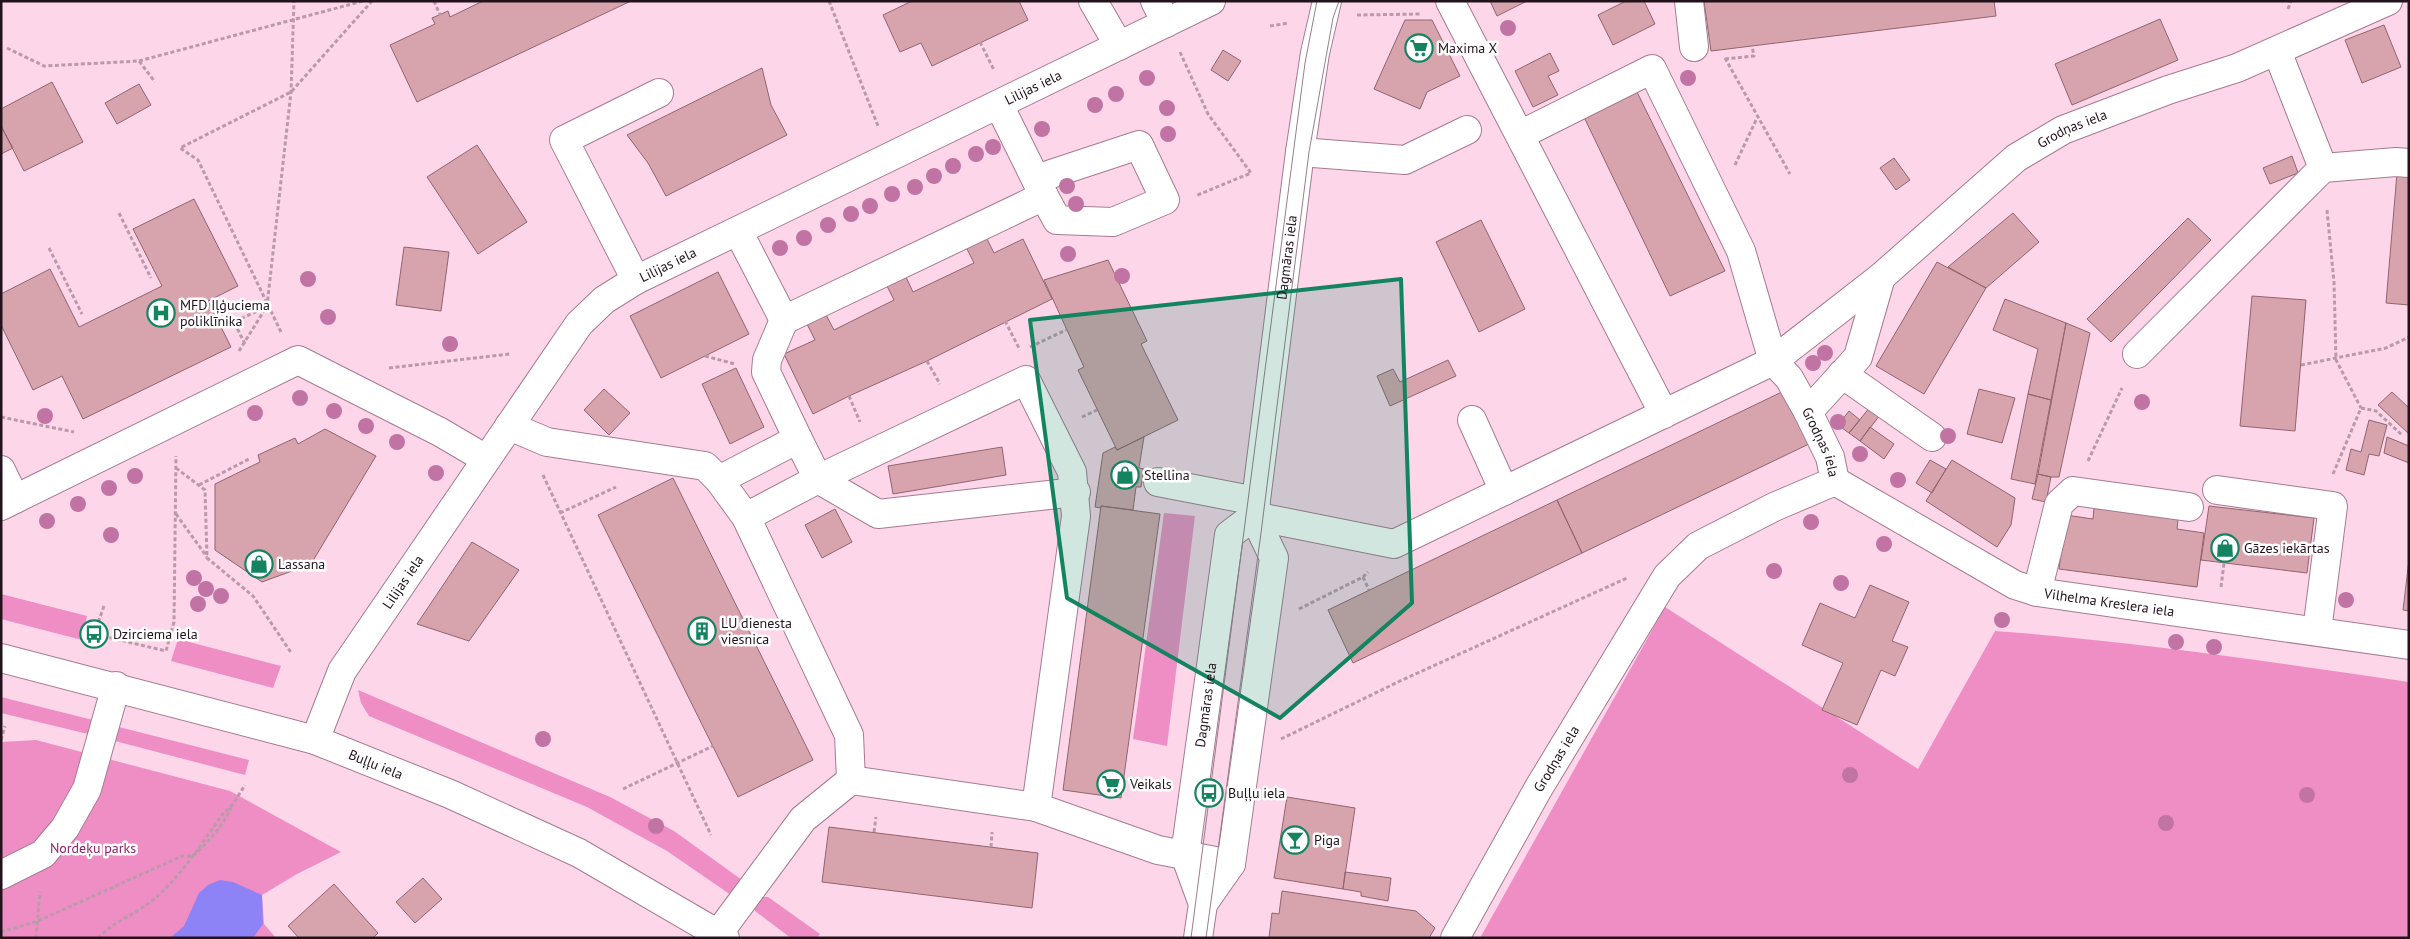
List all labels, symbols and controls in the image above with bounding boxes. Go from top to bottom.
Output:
supermarket icon: Maxima X [1404,33,1434,63]
place label: Maxima X [1438,39,1498,57]
street label: Lilijas iela [1002,66,1065,109]
street label: Grodņas iela [2034,105,2109,152]
street label: Dagmāras iela [1272,214,1301,301]
street label: Lilijas iela [636,243,699,286]
place label: MFD Iļģuciema poliklīnika [180,296,270,330]
hospital icon: MFD Iļģuciema poliklīnika [146,298,176,328]
street label: Grodņas iela [1798,404,1843,479]
shop icon: Stellina [1110,460,1140,490]
place label: Stellina [1144,466,1190,484]
shop icon: Gāzes iekārtas [2210,533,2240,563]
place label: Gāzes iekārtas [2244,539,2330,557]
shop icon: Lassana [244,549,274,579]
street label: Lilijas iela [378,552,428,612]
place label: Lassana [278,555,325,573]
street label: Vilhelma Kreslera iela [2042,584,2176,620]
place label: LU dienesta viesnica [721,614,792,648]
building icon: LU dienesta viesnica [687,616,717,646]
bus stop icon: Dzirciema iela [79,619,109,649]
place label: Dzirciema iela [113,625,198,643]
street label: Dagmāras iela [1191,661,1220,748]
street label: Grodņas iela [1529,722,1583,795]
street label: Buļļu iela [346,745,406,783]
supermarket icon: Veikals [1096,769,1126,799]
place label: Veikals [1129,775,1172,793]
bus stop icon: Buļļu iela [1194,778,1224,808]
place label: Buļļu iela [1228,784,1285,802]
bar icon: Piga [1280,825,1310,855]
place label: Piga [1314,831,1340,849]
park label: Nordeķu parks [50,839,136,857]

